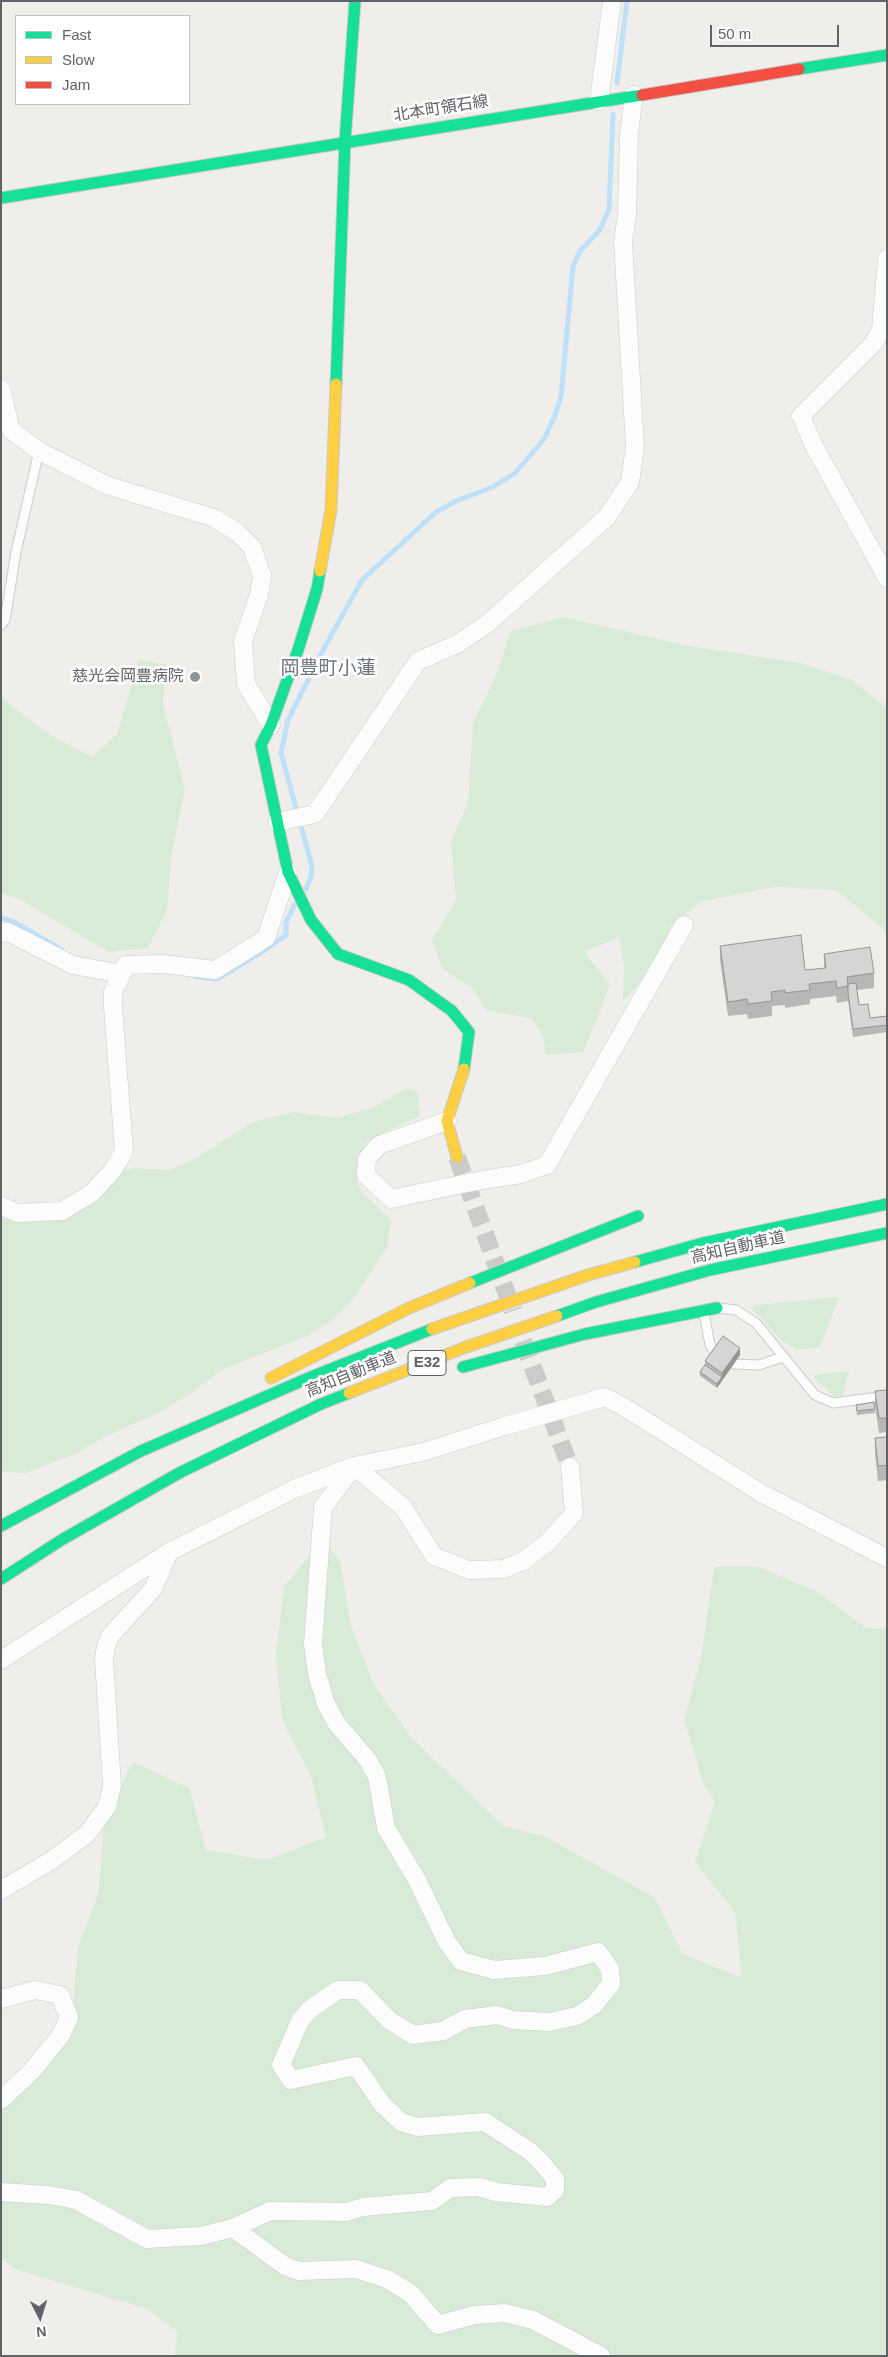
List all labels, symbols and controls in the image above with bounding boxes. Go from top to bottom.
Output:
legend [15,15,190,105]
scale bar [713,15,842,47]
text: 50 m [718,25,751,42]
text: Fast [62,26,91,43]
text: Slow [62,51,95,68]
text: Jam [62,76,90,93]
street label: 北本町領石線 [392,92,490,126]
district label: 岡豊町小蓮 [281,658,375,680]
place label: 慈光会岡豊病院 [72,667,184,687]
marker: 慈光会岡豊病院 [188,670,202,684]
street label: 高知自動車道 [689,1228,787,1268]
street label: 高知自動車道 [303,1348,399,1402]
road number: E32 [408,1350,446,1376]
north arrow [15,2292,65,2342]
text: N [36,2324,47,2340]

